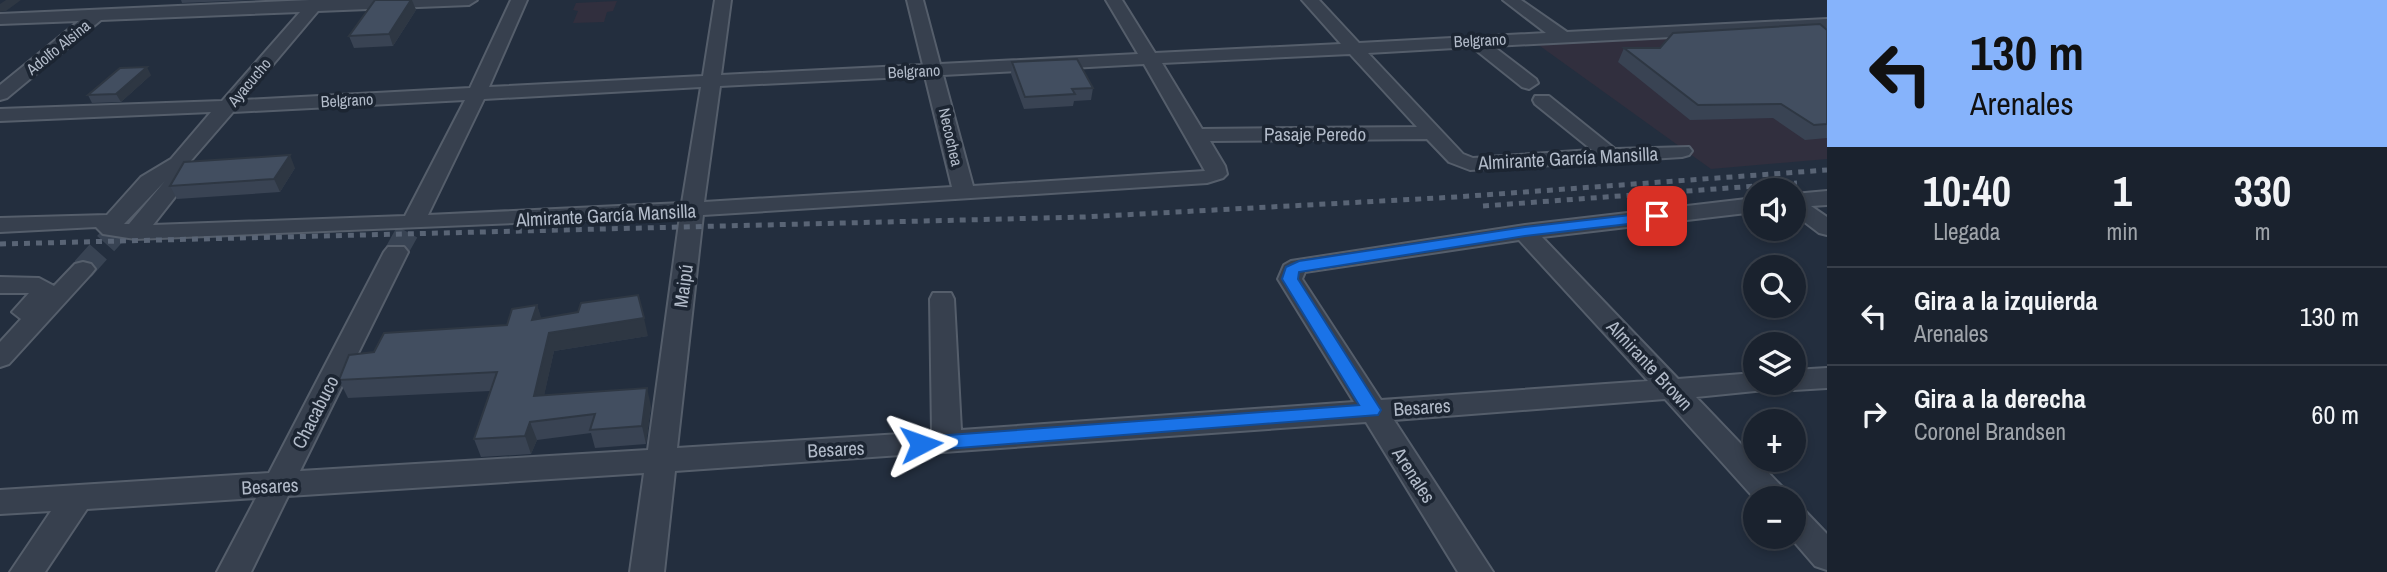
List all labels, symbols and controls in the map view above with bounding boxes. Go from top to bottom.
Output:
street label: Adolfo Alsina [21,14,95,80]
text: 130 m [1970,19,2084,85]
street label: Belgrano [1453,28,1507,52]
icon: left [1855,28,1946,119]
street label: Ayacucho [221,53,276,112]
street label: Belgrano [887,59,941,83]
text: Arenales [1970,82,2074,125]
street label: Belgrano [320,88,374,112]
street label: Necochea [934,106,969,169]
street label: Pasaje Peredo [1264,121,1366,147]
street label: Almirante García Mansilla [1476,140,1659,176]
text: 10:40 [1923,163,2011,219]
text: 1 [2113,163,2132,219]
text: 330 [2234,163,2291,219]
map controls [1743,178,1806,549]
button: sound [1743,178,1806,241]
pin [1627,186,1687,246]
street label: Almirante García Mansilla [514,197,697,233]
icon: arrive [1638,197,1676,235]
text: Llegada [1933,216,2000,247]
text: min [2107,216,2138,247]
text: m [2255,216,2270,247]
button: search [1743,255,1806,318]
street label: Maipú [667,263,699,309]
text: Gira a la izquierda [1914,283,2098,318]
icon: left [1855,297,1893,335]
text: 130 m [2300,299,2359,334]
street label: Almirante Brown [1601,313,1699,416]
text: Arenales [1914,318,1988,349]
button: layers [1743,332,1806,395]
street label: Chacabuco [286,371,344,453]
text: Gira a la derecha [1914,381,2086,416]
street label: Besares [1393,392,1452,422]
icon: right [1855,395,1893,433]
text: 60 m [2312,397,2359,432]
position arrow [884,407,958,481]
button: + [1743,409,1806,472]
text: Coronel Brandsen [1914,416,2066,447]
street label: Besares [807,435,865,463]
street label: Arenales [1386,441,1442,508]
street label: Besares [241,472,299,500]
button: − [1743,486,1806,549]

